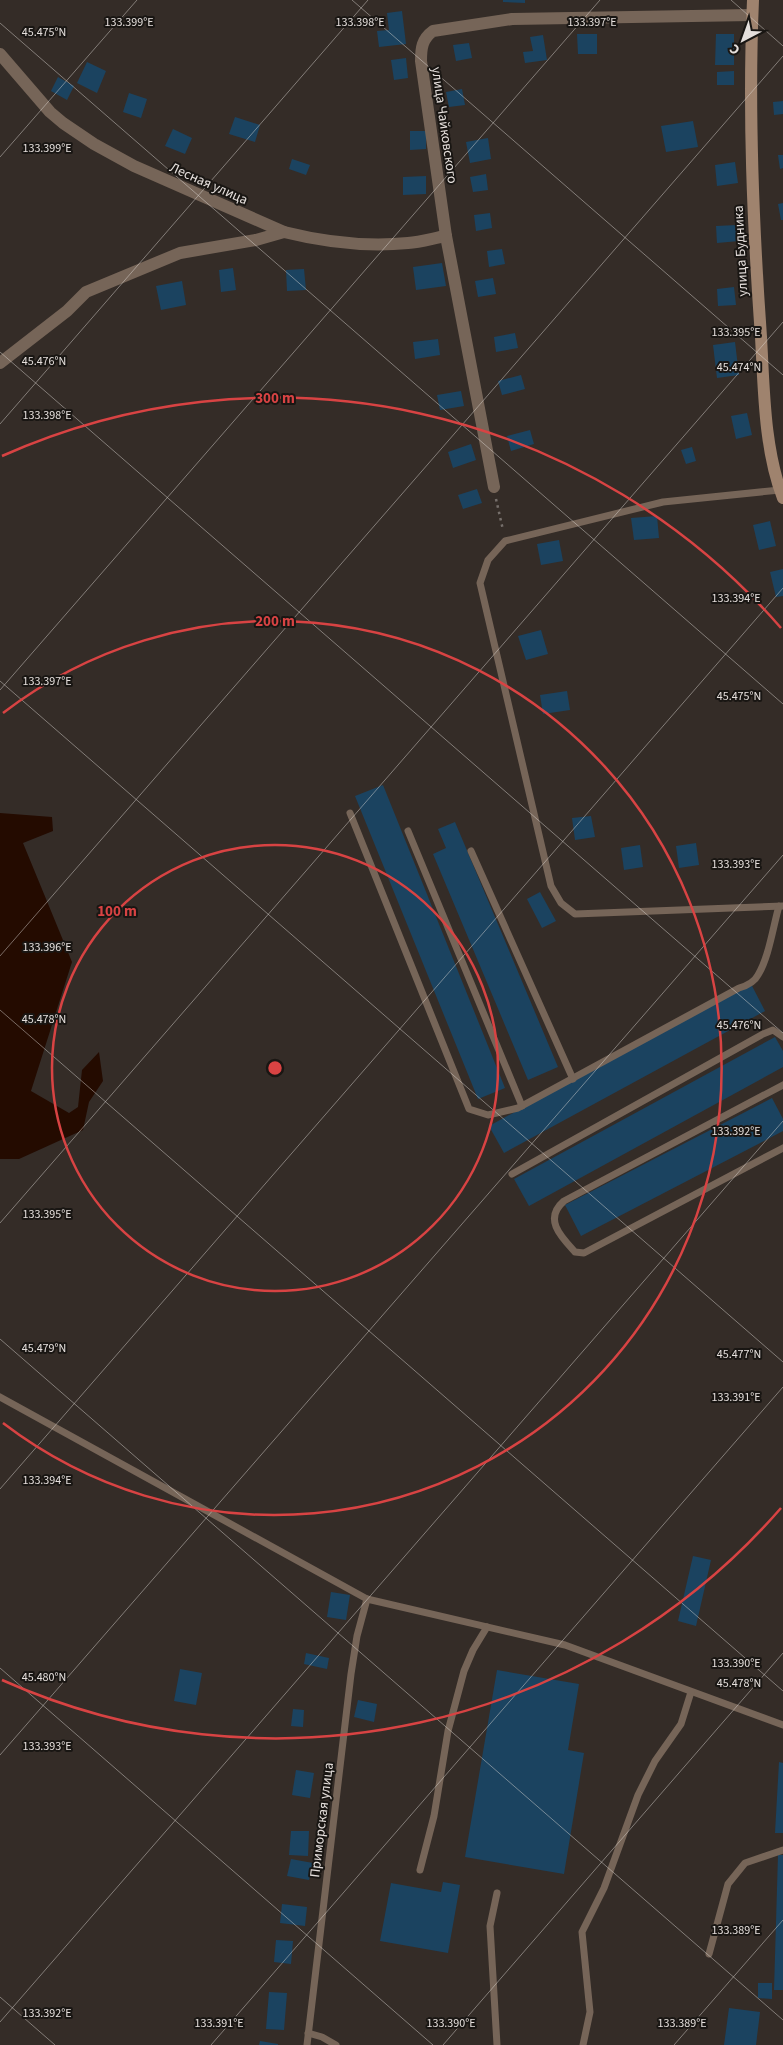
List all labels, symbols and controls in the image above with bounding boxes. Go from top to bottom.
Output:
text: 133.399°E [104,14,154,31]
text: 133.398°E [335,14,385,31]
text: 133.397°E [567,14,617,31]
north arrow [718,15,768,65]
text: 45.475°N [22,24,66,41]
text: С [725,39,745,59]
street label: улица Чайковского [426,65,462,185]
text: 133.399°E [22,140,72,157]
street label: Лесная улица [166,158,251,210]
street label: улица Будника [729,205,753,297]
text: 133.395°E [711,324,761,341]
text: 45.476°N [22,353,66,370]
text: 45.474°N [717,359,761,376]
text: 300 m [255,388,295,409]
text: 133.398°E [22,407,72,424]
text: 133.394°E [711,590,761,607]
text: 200 m [255,611,295,632]
text: 133.397°E [22,673,72,690]
text: 45.475°N [717,688,761,705]
text: 133.393°E [711,856,761,873]
text: 100 m [97,901,137,922]
text: 133.396°E [22,939,72,956]
text: 45.478°N [22,1011,66,1028]
text: 45.476°N [717,1017,761,1034]
centre of rings [266,1059,284,1077]
text: 133.392°E [711,1123,761,1140]
text: 133.395°E [22,1206,72,1223]
text: 45.479°N [22,1340,66,1357]
text: 45.477°N [717,1346,761,1363]
text: 133.391°E [711,1389,761,1406]
text: 133.394°E [22,1472,72,1489]
text: 133.390°E [711,1655,761,1672]
text: 45.480°N [22,1669,66,1686]
text: 45.478°N [717,1675,761,1692]
text: 133.393°E [22,1738,72,1755]
street label: Приморская улица [305,1761,339,1879]
text: 133.389°E [711,1922,761,1939]
text: 133.392°E [22,2005,72,2022]
text: 133.391°E [194,2015,244,2032]
text: 133.390°E [426,2015,476,2032]
text: 133.389°E [657,2015,707,2032]

